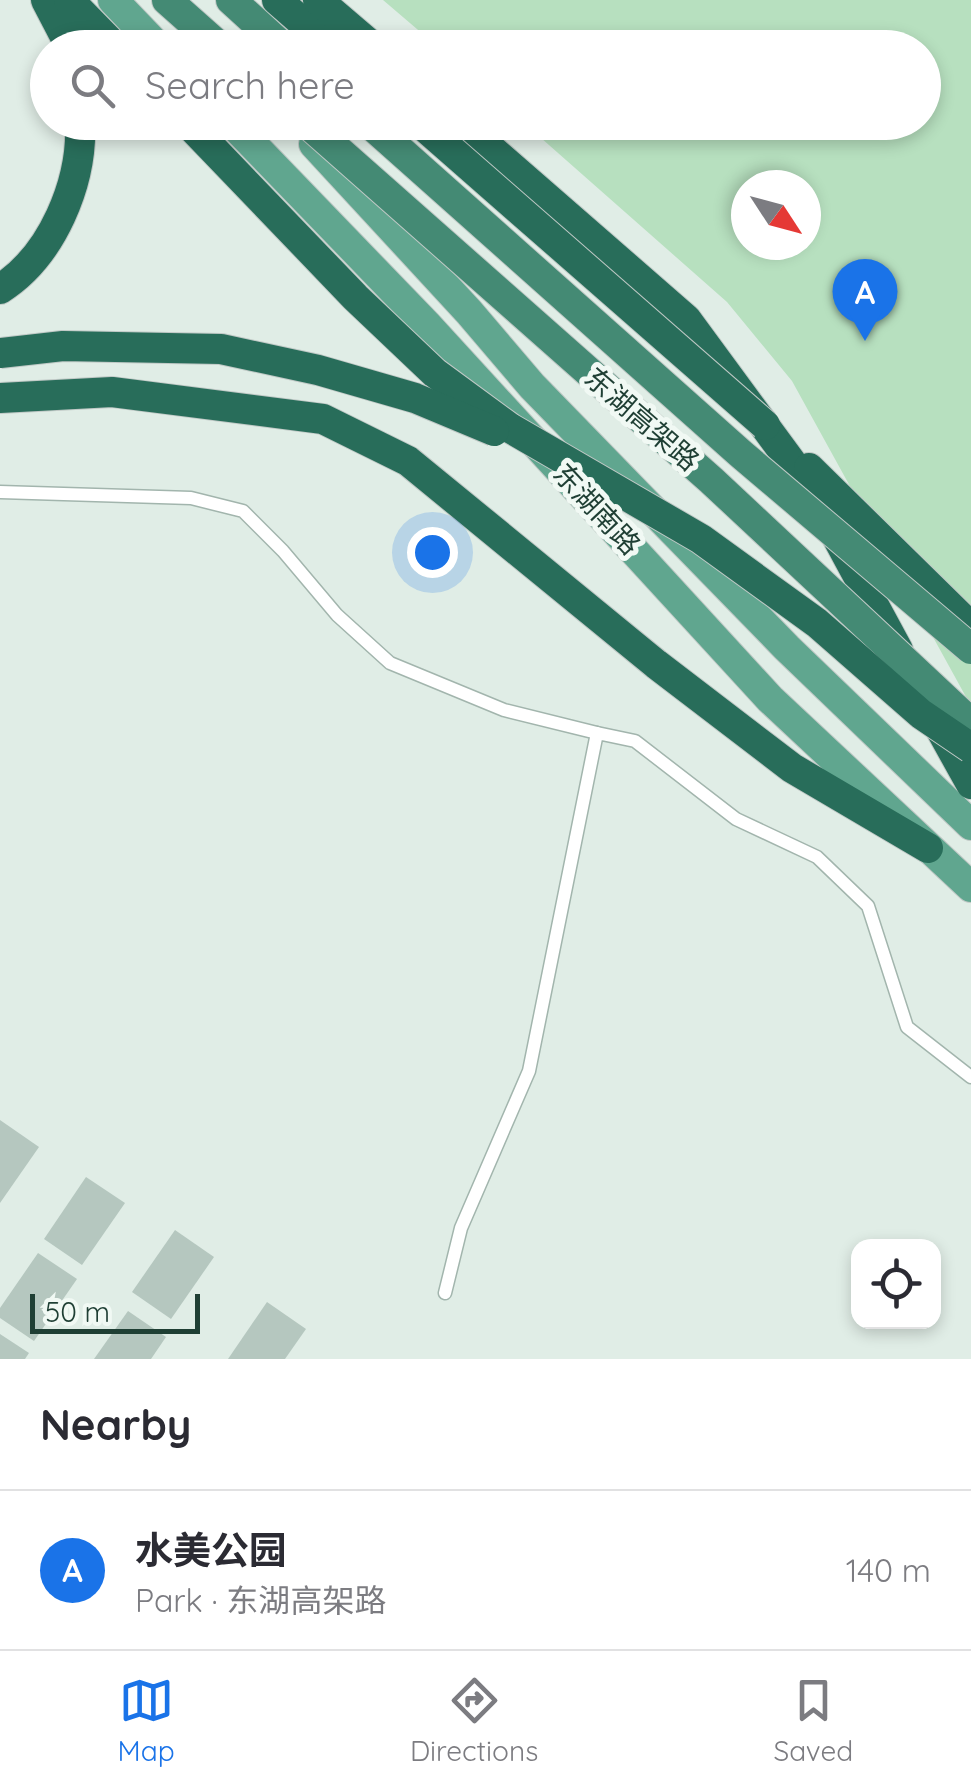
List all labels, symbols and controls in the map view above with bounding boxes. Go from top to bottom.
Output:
search box [30,30,941,140]
icon: search [65,58,120,113]
text: Search here [145,61,355,109]
north arrow [731,170,821,260]
pin: A [832,258,898,341]
street label: 东湖高架路 [578,359,707,478]
street label: 东湖南路 [546,456,648,562]
your location [407,527,458,578]
map controls [851,1239,941,1329]
button: locate [851,1239,941,1329]
scale bar [30,1289,200,1334]
text: 50 m [45,1294,110,1329]
text: Nearby [40,1398,191,1451]
text: 水美公园 [135,1526,287,1574]
text: A [62,1550,83,1590]
text: 140 m [846,1550,931,1590]
text: Park · 东湖高架路 [135,1580,386,1620]
tab: Map [118,1673,175,1768]
tab: Directions [410,1673,538,1768]
tab: Saved [774,1673,853,1768]

